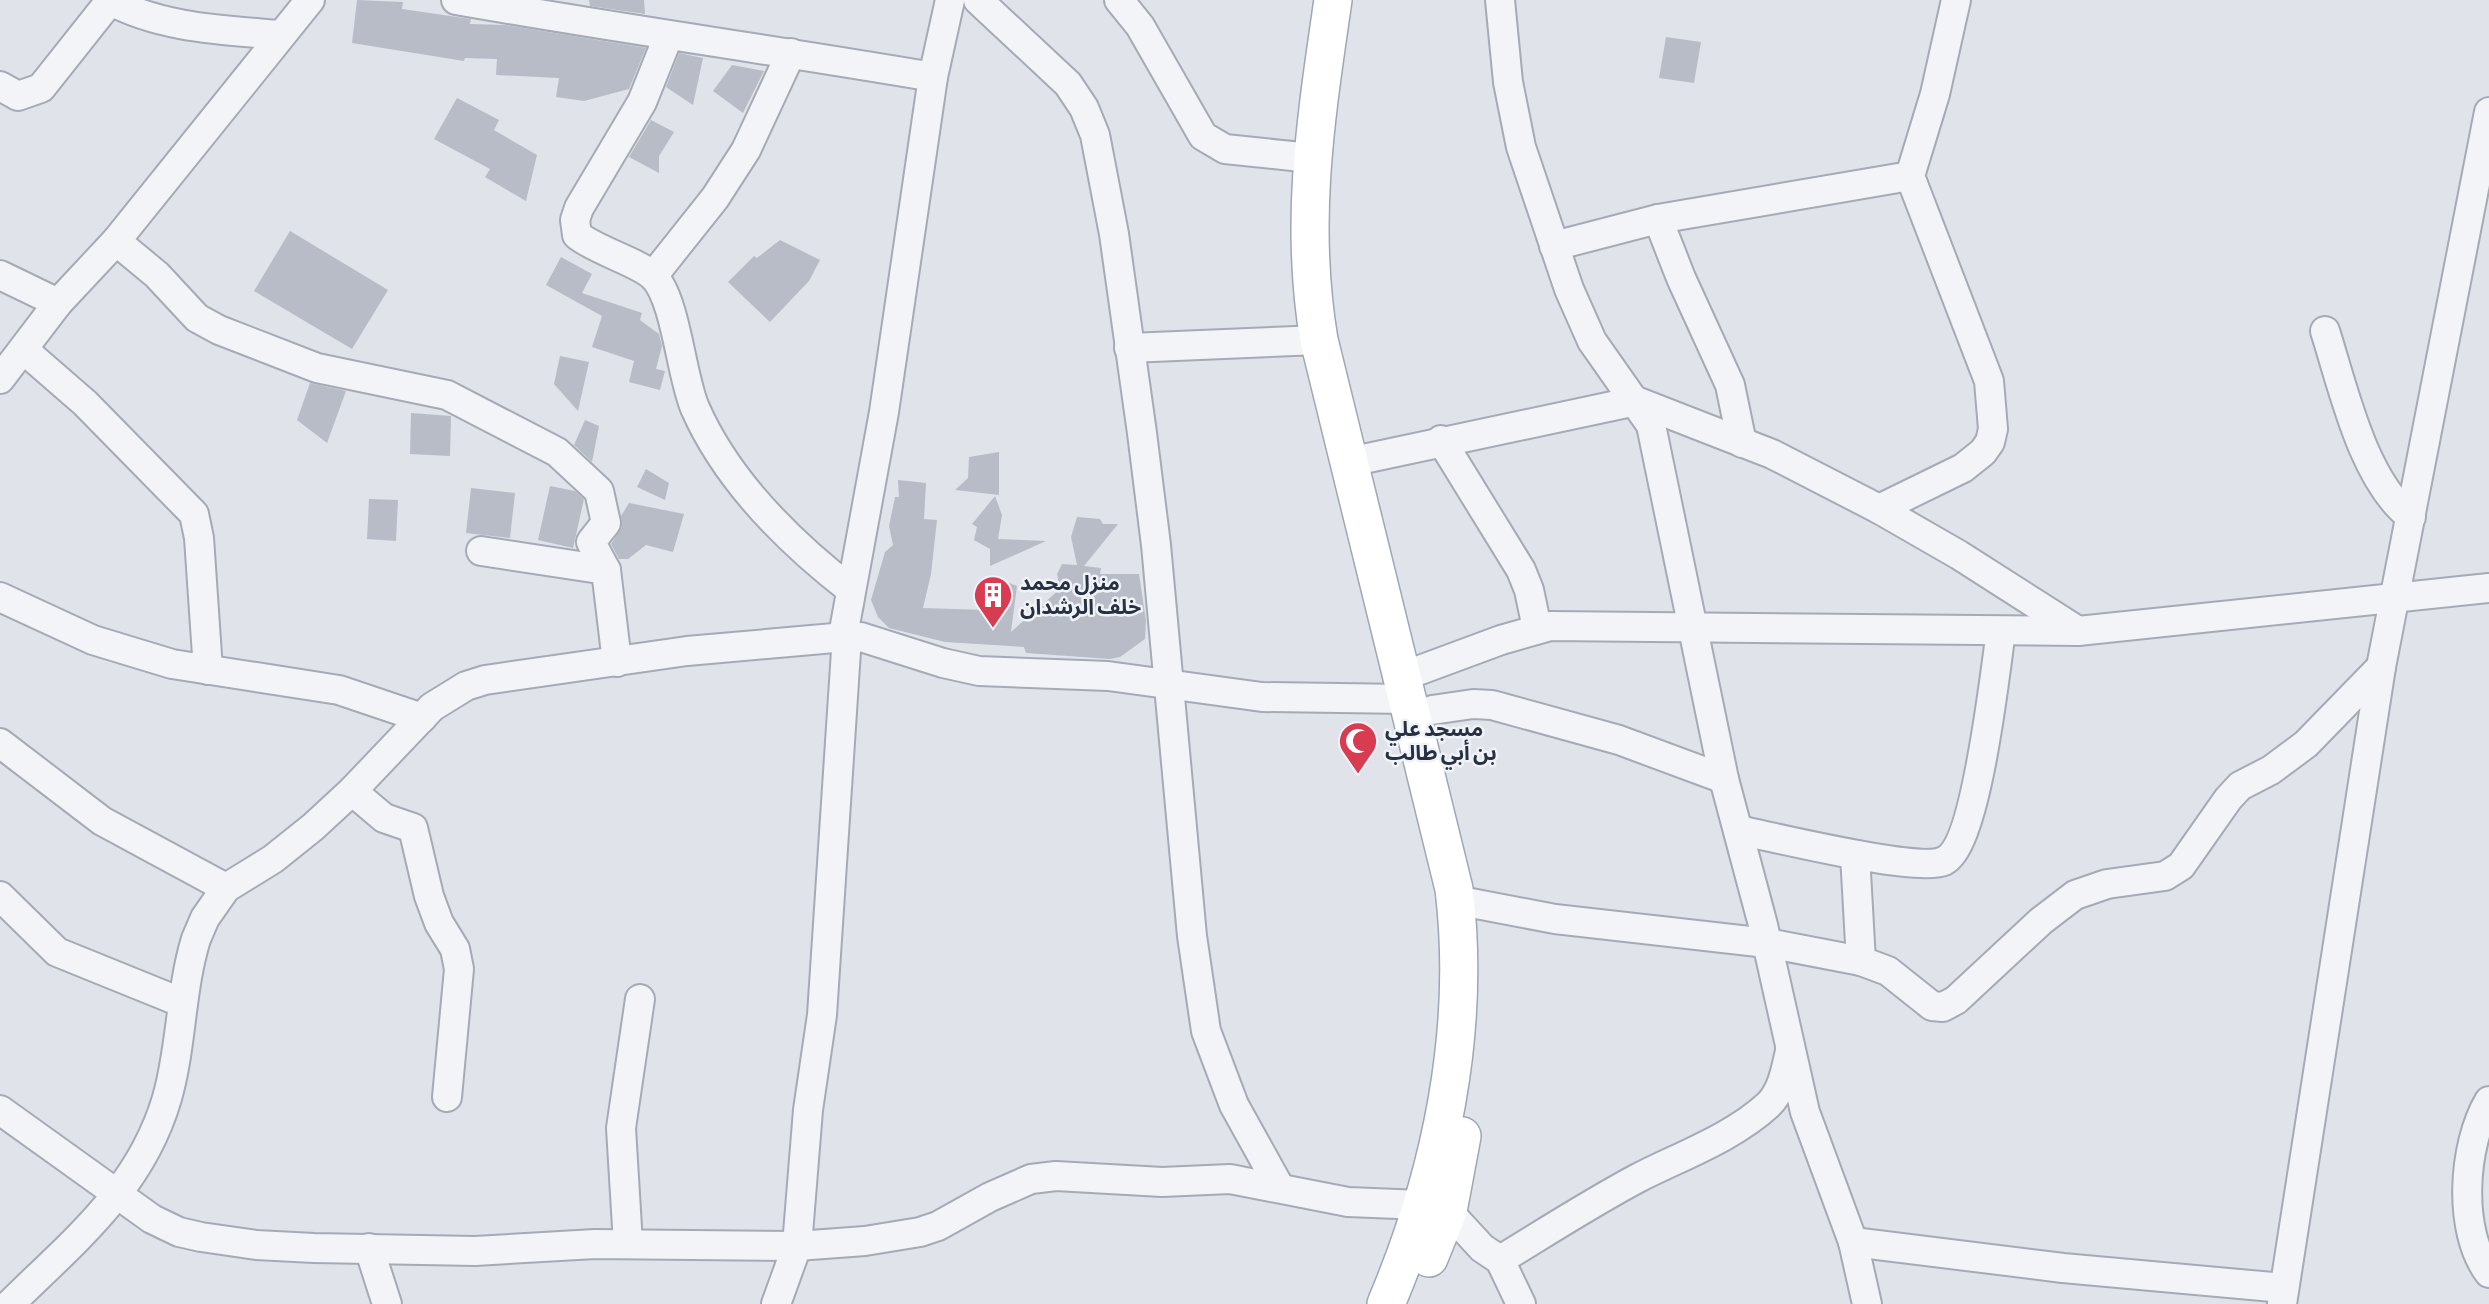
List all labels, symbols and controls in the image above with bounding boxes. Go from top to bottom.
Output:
place label: منزل محمد خلف الرشدان [1020,571,1141,620]
building icon: منزل محمد خلف الرشدان [972,574,1014,629]
place label: مسجد علي بن أبي طالب [1385,717,1497,770]
mosque icon: مسجد علي بن أبي طالب [1337,720,1379,775]

